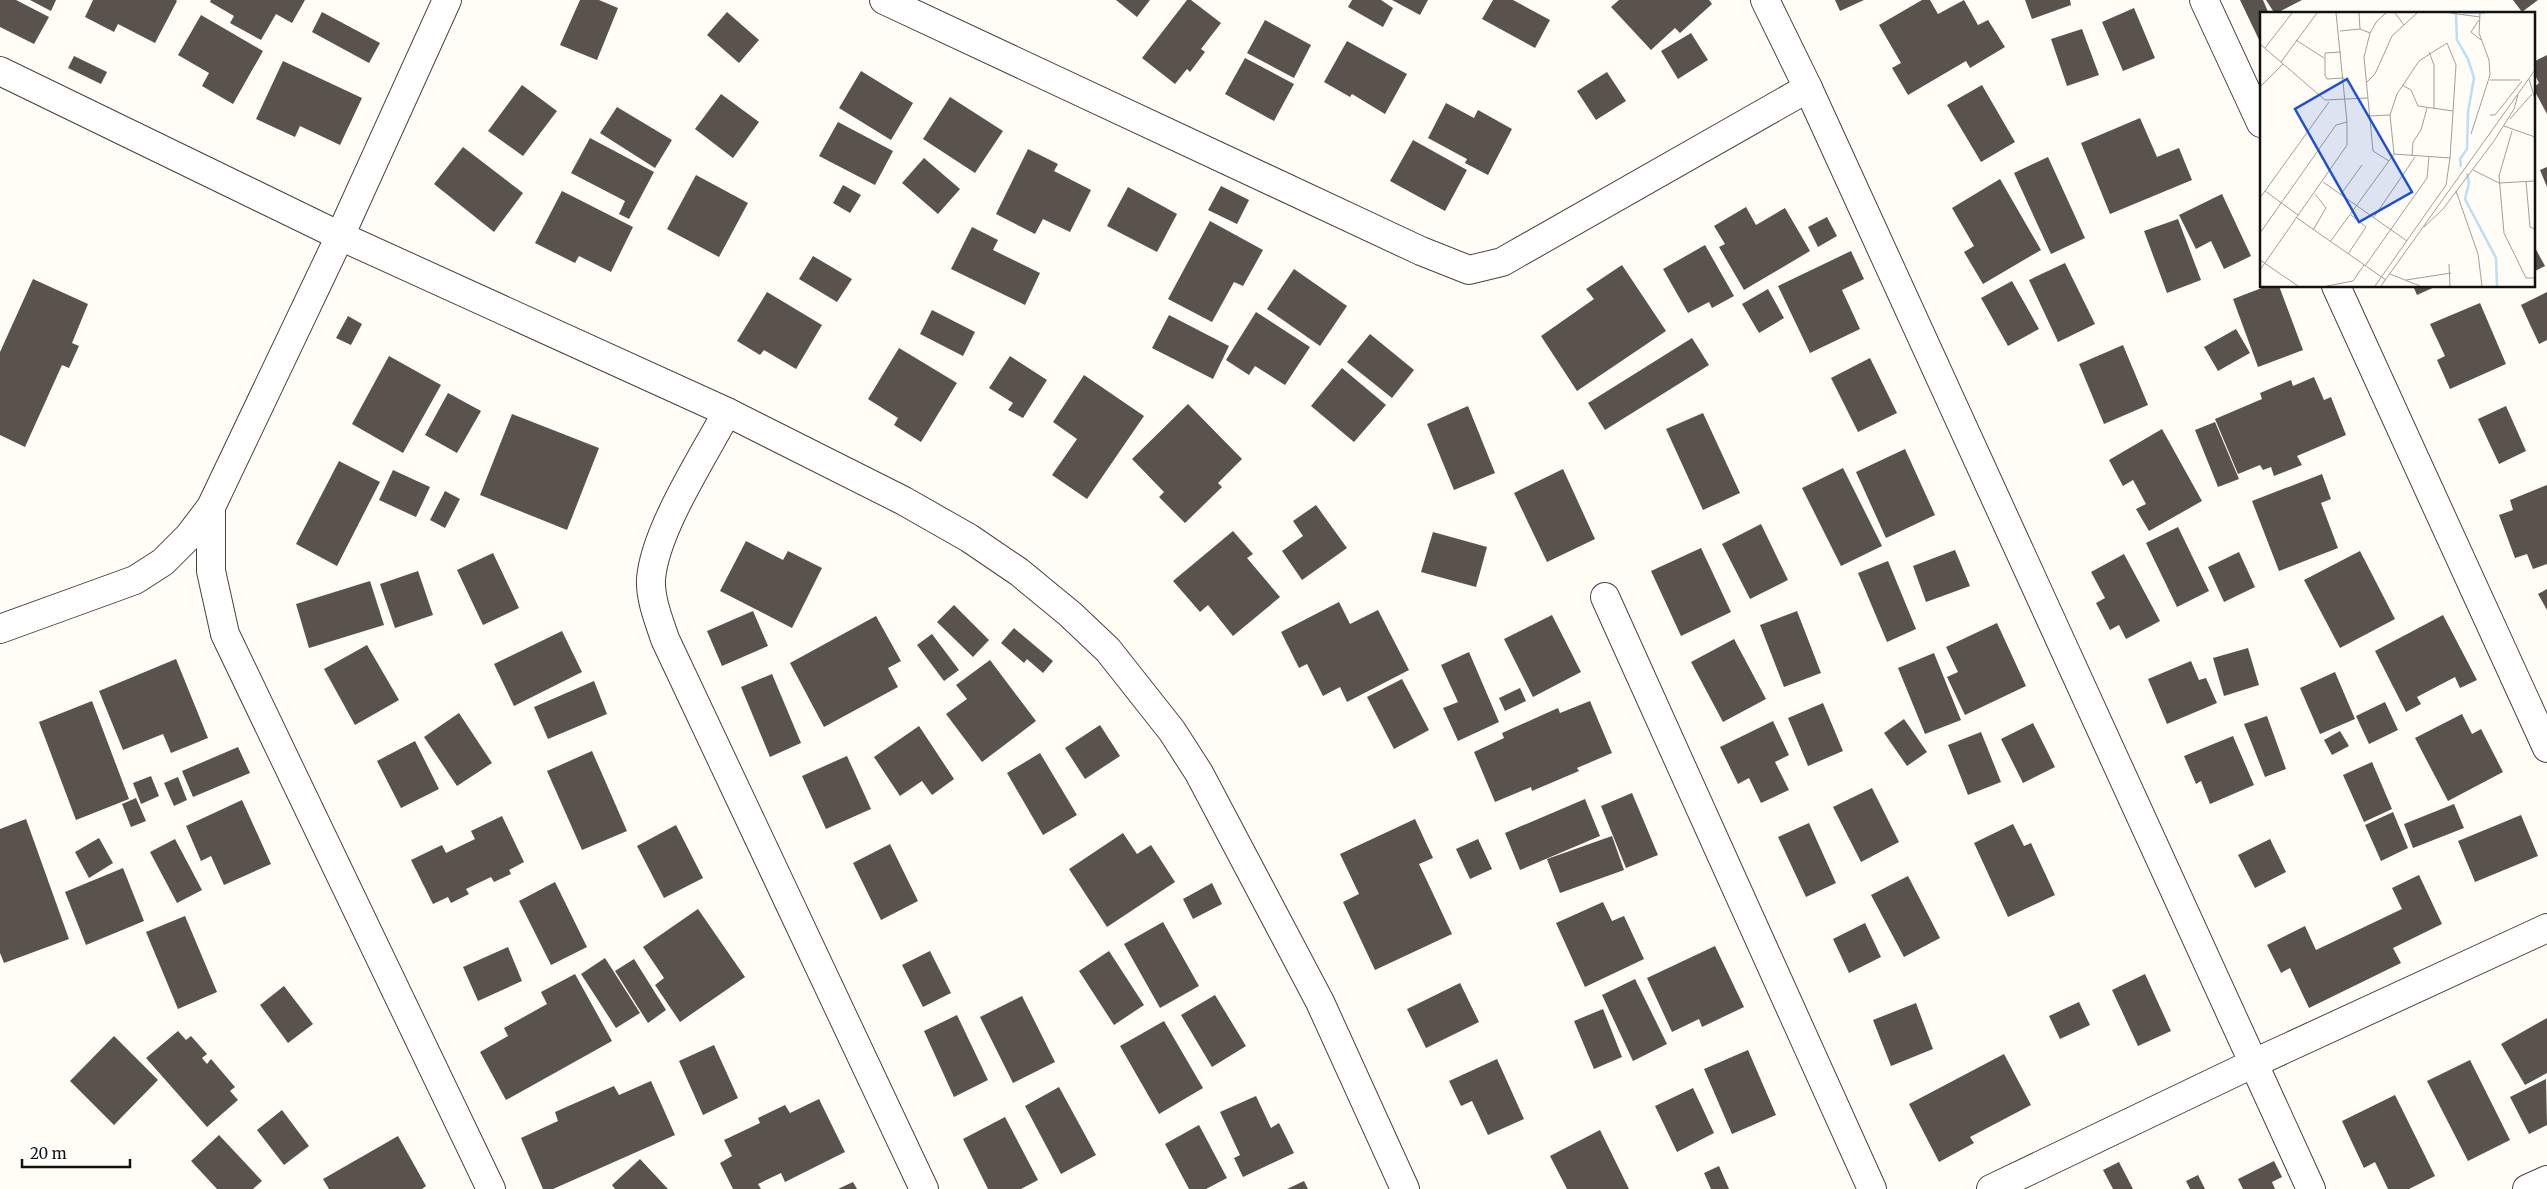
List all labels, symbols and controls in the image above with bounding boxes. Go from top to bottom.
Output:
inset map [2260,12,2534,288]
scale bar [22,1136,130,1168]
text: 20 m [30,1144,67,1163]

